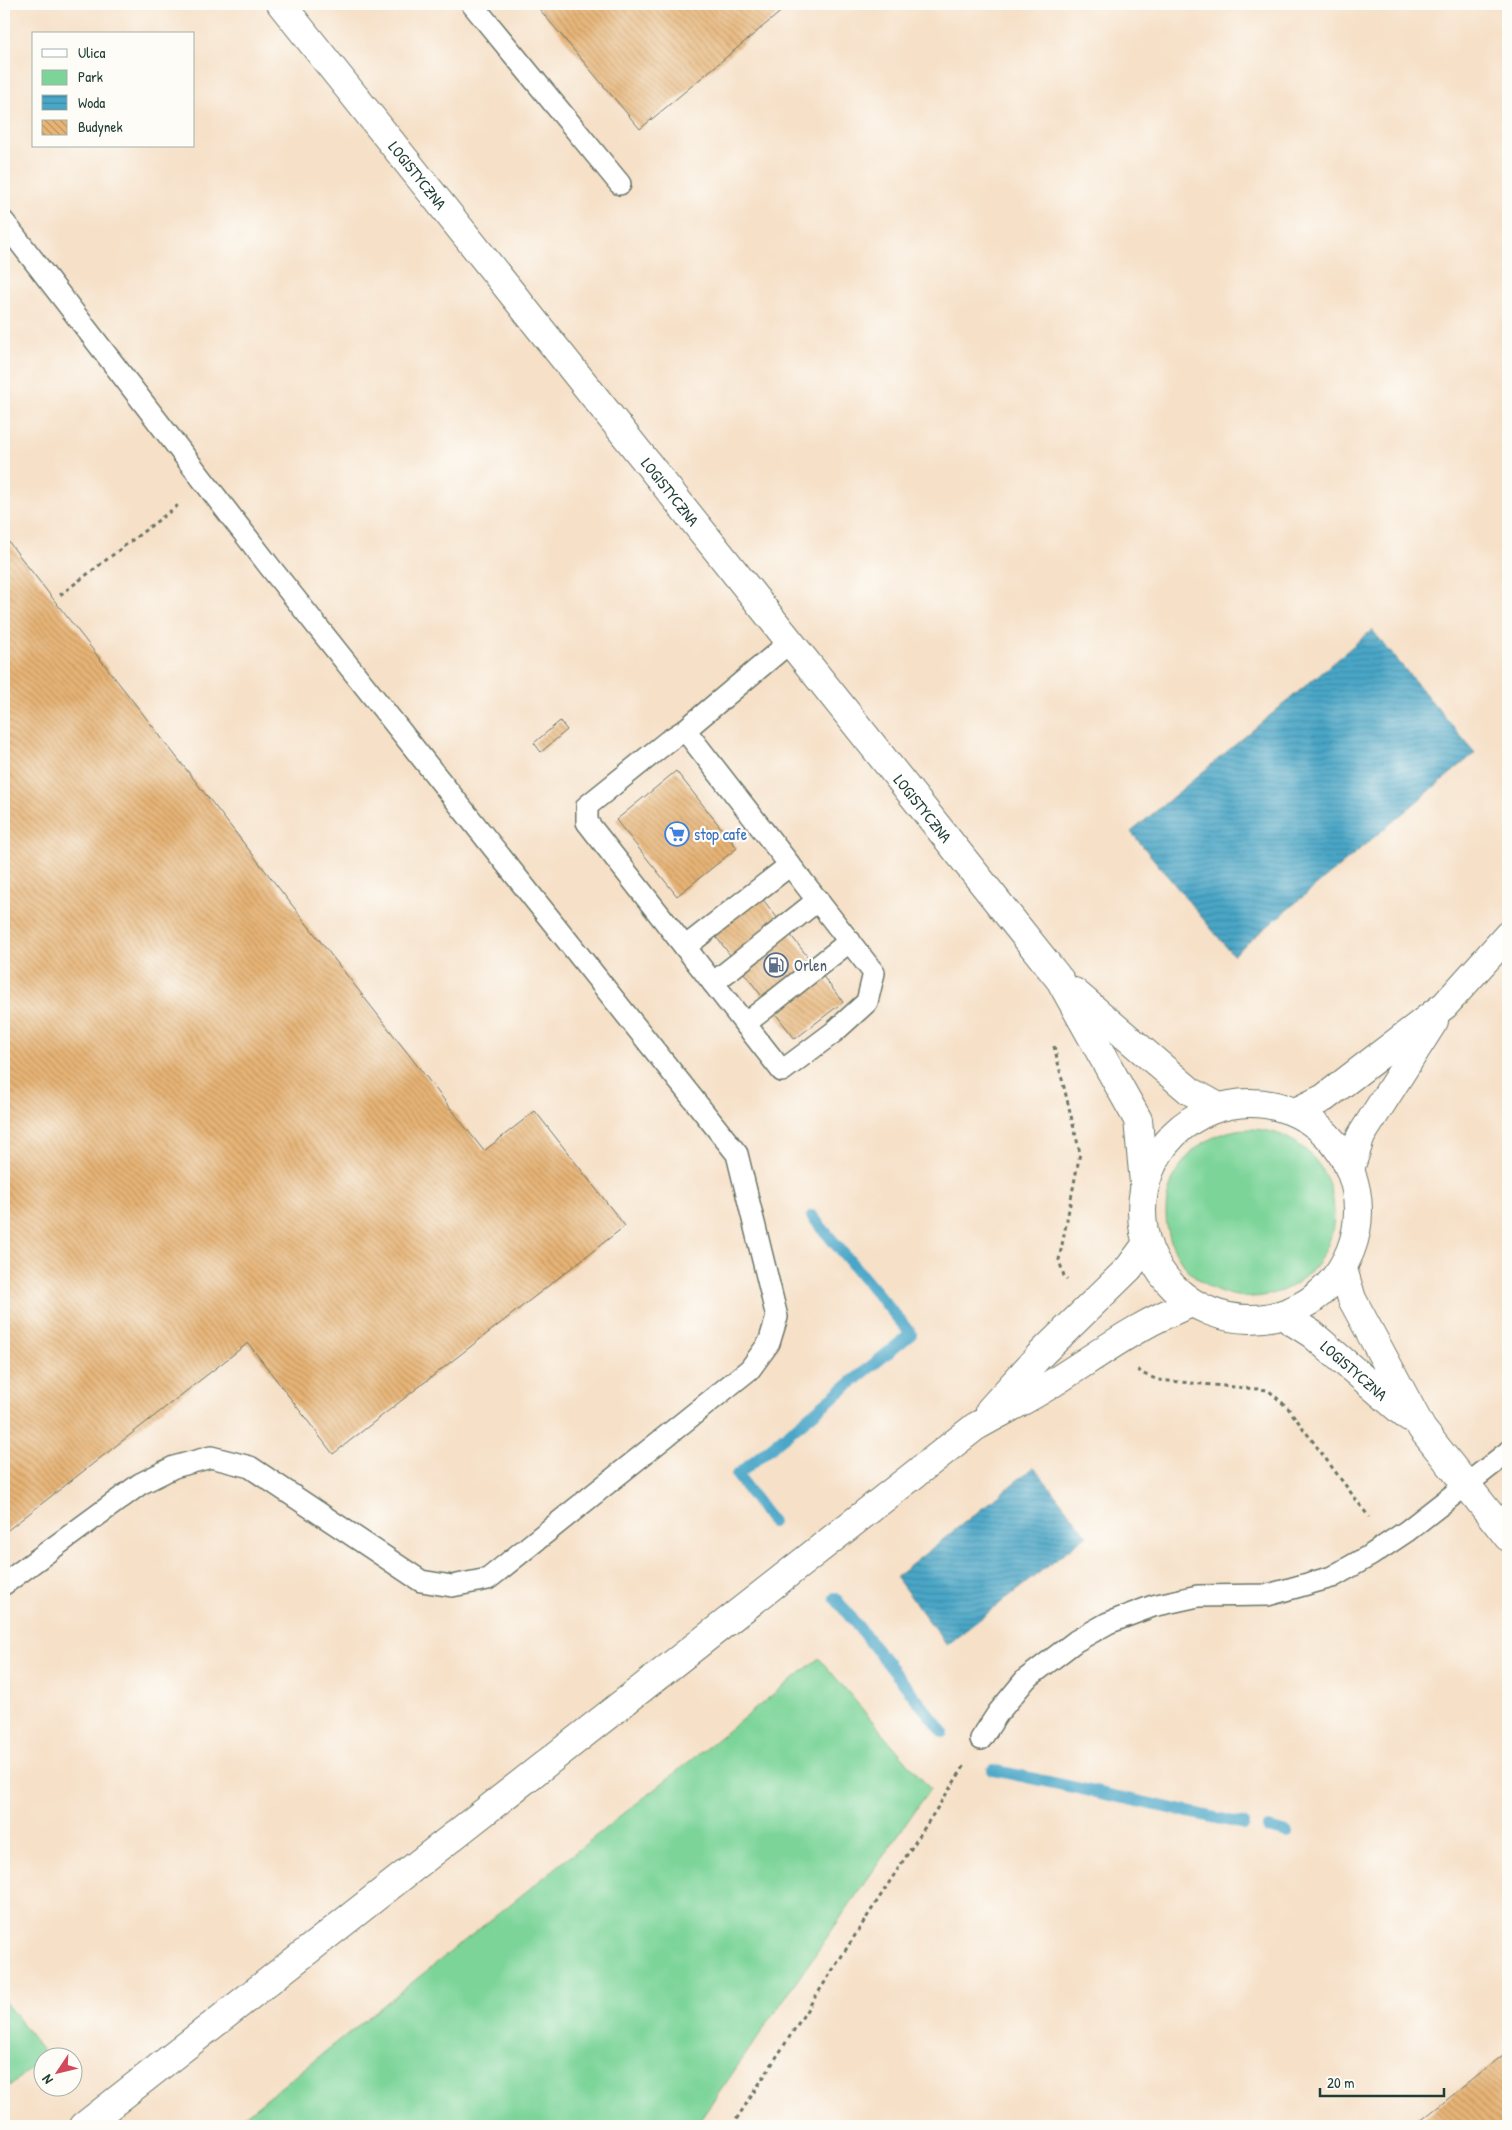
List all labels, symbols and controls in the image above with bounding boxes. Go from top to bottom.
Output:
legend [32,32,195,148]
text: Ulica [78,42,105,63]
text: Park [78,66,103,87]
text: Woda [78,92,105,113]
text: Budynek [78,116,123,137]
street label: LOGISTYCZNA [384,136,452,214]
street label: LOGISTYCZNA [636,453,704,531]
street label: LOGISTYCZNA [889,770,957,847]
supermarket icon: stop cafe [664,821,690,847]
place label: stop cafe [694,823,748,845]
fuel station icon: Orlen [763,952,789,978]
place label: Orlen [794,954,827,976]
street label: LOGISTYCZNA [1316,1335,1392,1405]
north arrow [32,2048,82,2098]
scale bar [1320,2065,1443,2097]
text: N [37,2071,57,2088]
text: 20 m [1327,2072,1354,2093]

